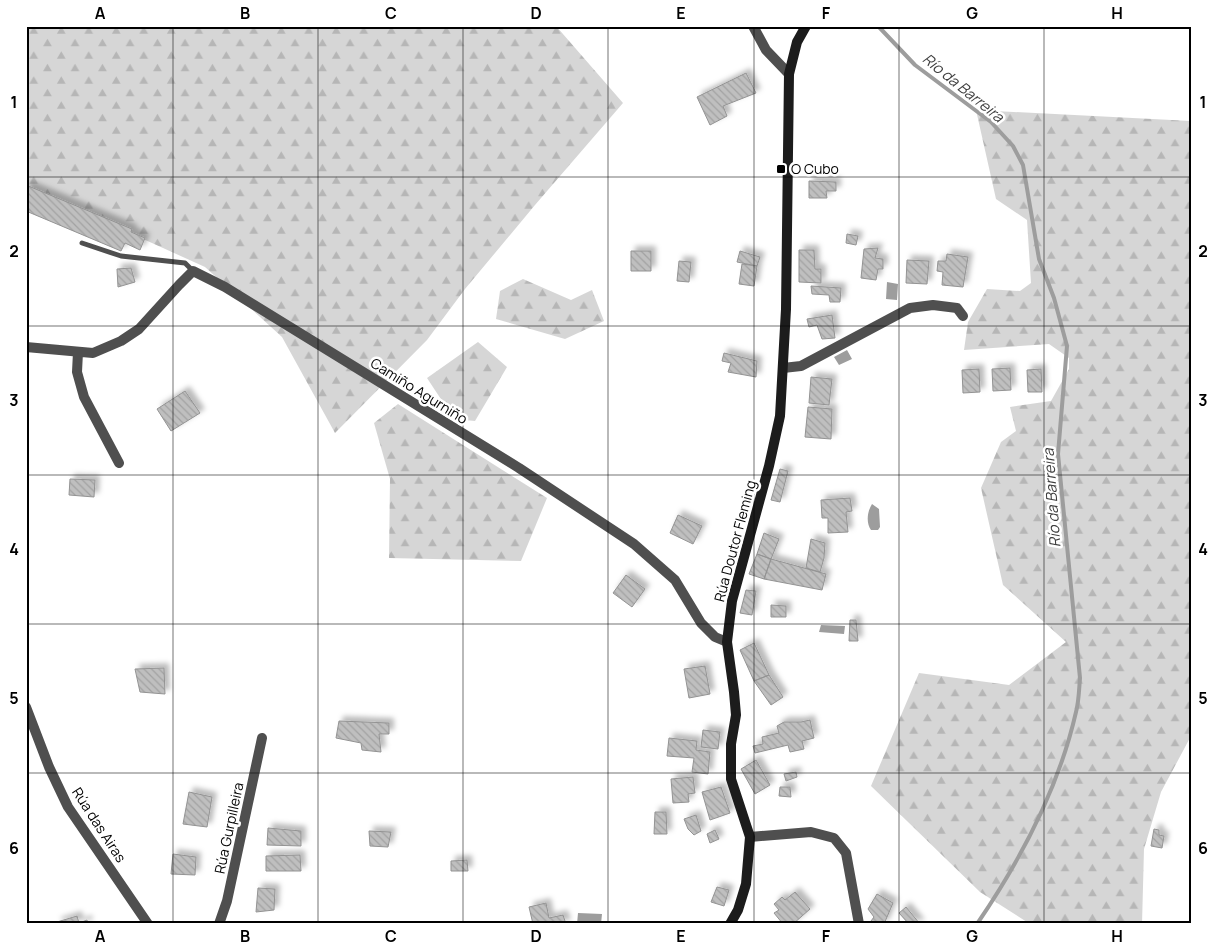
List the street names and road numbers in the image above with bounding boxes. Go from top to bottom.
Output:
street label: Camiño Agurniño [367,353,471,428]
street label: Rúa Doutor Fleming [709,478,760,604]
street label: Rúa Gurpilleira [210,780,247,875]
street label: Rúa das Airas [68,783,131,866]

